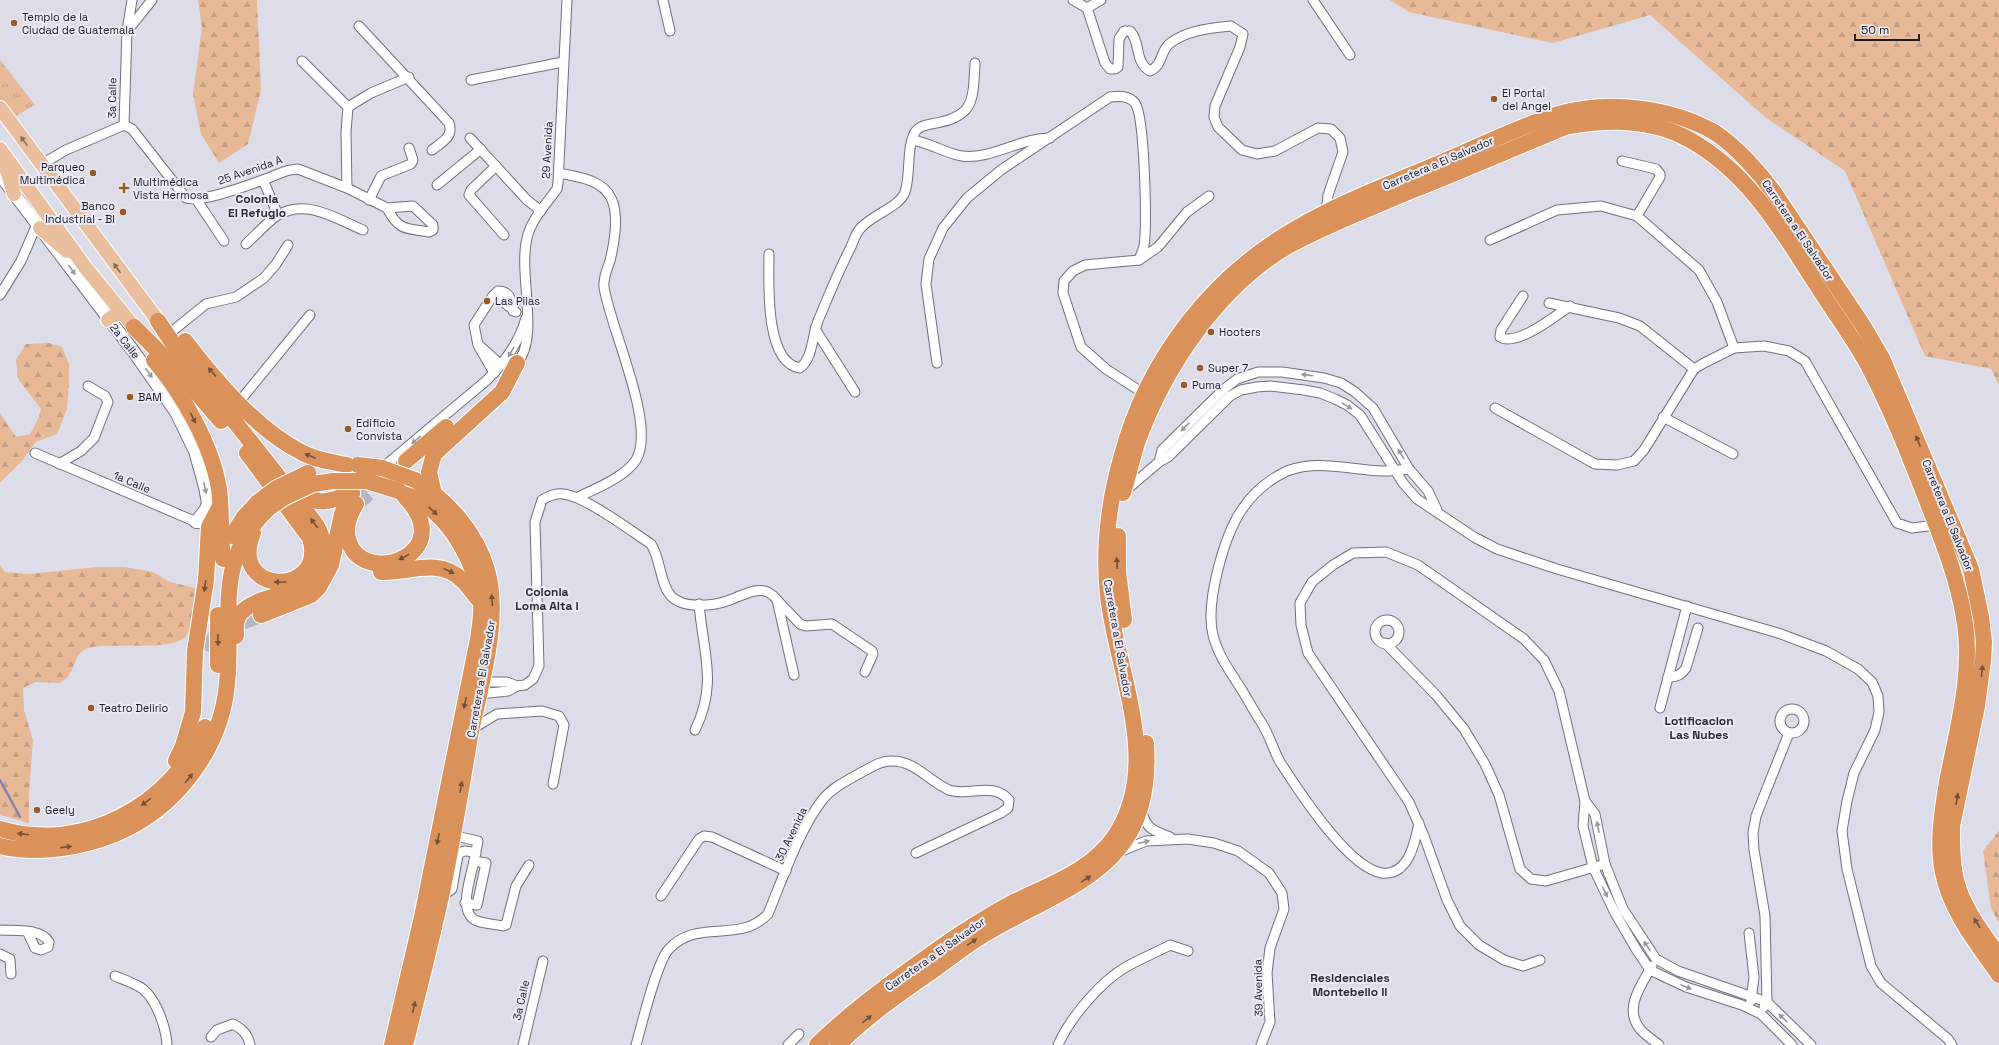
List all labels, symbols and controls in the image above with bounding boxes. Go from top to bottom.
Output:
place label: Templo de la Ciudad de Guatemala [22,10,135,37]
scale bar [1855,16,1919,42]
marker: Templo de la Ciudad de Guatemala [9,18,19,28]
text: 50 m [1861,22,1889,38]
street label: 3a Calle [105,77,119,119]
place label: El Portal del Angel [1502,86,1551,113]
marker: El Portal del Angel [1489,94,1499,104]
street label: 29 Avenida [538,120,556,179]
street label: Carretera a El Salvador [1381,133,1495,193]
one-way arrow [20,135,28,146]
street label: 25 Avenida A [216,152,284,188]
place label: Parqueo Multimédica [20,160,86,187]
marker: Parqueo Multimédica [88,168,98,178]
place label: Multimédica Vista Hermosa [133,175,209,202]
street label: Carretera a El Salvador [1759,177,1837,283]
marker: Multimédica Vista Hermosa [118,182,130,194]
district label: Colonia El Refugio [228,191,286,221]
place label: Banco Industrial - BI [45,199,115,226]
marker: Banco Industrial - BI [118,207,128,217]
one-way arrow [113,263,121,274]
one-way arrow [68,265,76,276]
place label: Las Pilas [495,294,540,308]
marker: Las Pilas [482,296,492,306]
street label: 2a Calle [107,321,143,361]
place label: Hooters [1219,325,1261,339]
marker: Hooters [1206,327,1216,337]
one-way arrow [507,347,515,357]
place label: Super 7 [1208,361,1248,375]
marker: Super 7 [1195,363,1205,373]
one-way arrow [145,367,153,378]
one-way arrow [207,367,216,378]
one-way arrow [1301,372,1313,378]
place label: Puma [1192,378,1222,392]
marker: Puma [1179,380,1189,390]
place label: BAM [138,390,162,404]
marker: BAM [125,392,135,402]
one-way arrow [1341,402,1353,409]
one-way arrow [190,412,196,423]
place label: Edificio Convista [356,416,403,443]
one-way arrow [1180,422,1190,432]
marker: Edificio Convista [343,424,353,434]
one-way arrow [411,435,421,444]
one-way arrow [1915,435,1921,447]
one-way arrow [1397,448,1404,460]
one-way arrow [304,453,315,459]
street label: Carretera a El Salvador [1919,457,1977,573]
street label: 1a Calle [111,468,153,496]
one-way arrow [202,482,208,495]
one-way arrow [428,507,438,516]
one-way arrow [310,518,318,528]
one-way arrow [399,554,410,560]
one-way arrow [1114,557,1121,569]
one-way arrow [443,568,454,574]
street label: Carretera a El Salvador [1101,578,1135,698]
one-way arrow [273,579,286,585]
one-way arrow [202,580,208,592]
district label: Colonia Loma Alta I [515,584,579,614]
one-way arrow [488,594,495,606]
street label: Carretera a El Salvador [464,619,498,739]
one-way arrow [215,634,221,647]
one-way arrow [1978,665,1985,678]
one-way arrow [461,697,467,709]
place label: Teatro Delirio [99,701,169,715]
marker: Teatro Delirio [86,703,96,713]
district label: Lotificacion Las Nubes [1664,713,1734,743]
one-way arrow [184,773,193,784]
one-way arrow [458,781,464,794]
one-way arrow [1954,793,1960,805]
one-way arrow [140,798,151,806]
place label: Geely [45,803,75,817]
street label: 30 Avenida [772,804,810,863]
marker: Geely [32,805,42,815]
one-way arrow [1594,821,1600,833]
one-way arrow [17,831,29,838]
one-way arrow [435,833,441,845]
one-way arrow [1138,839,1150,845]
one-way arrow [60,844,73,850]
one-way arrow [1080,875,1091,883]
one-way arrow [1602,887,1608,898]
street label: Carretera a El Salvador [882,914,988,994]
one-way arrow [1973,918,1981,928]
one-way arrow [967,938,978,946]
one-way arrow [1643,940,1651,951]
street label: 39 Avenida [1250,958,1266,1017]
district label: Residenciales Montebello II [1310,970,1390,1000]
street label: 3a Calle [510,978,532,1022]
one-way arrow [1681,984,1693,990]
one-way arrow [412,1001,418,1013]
one-way arrow [1778,1013,1788,1023]
one-way arrow [862,1015,873,1023]

